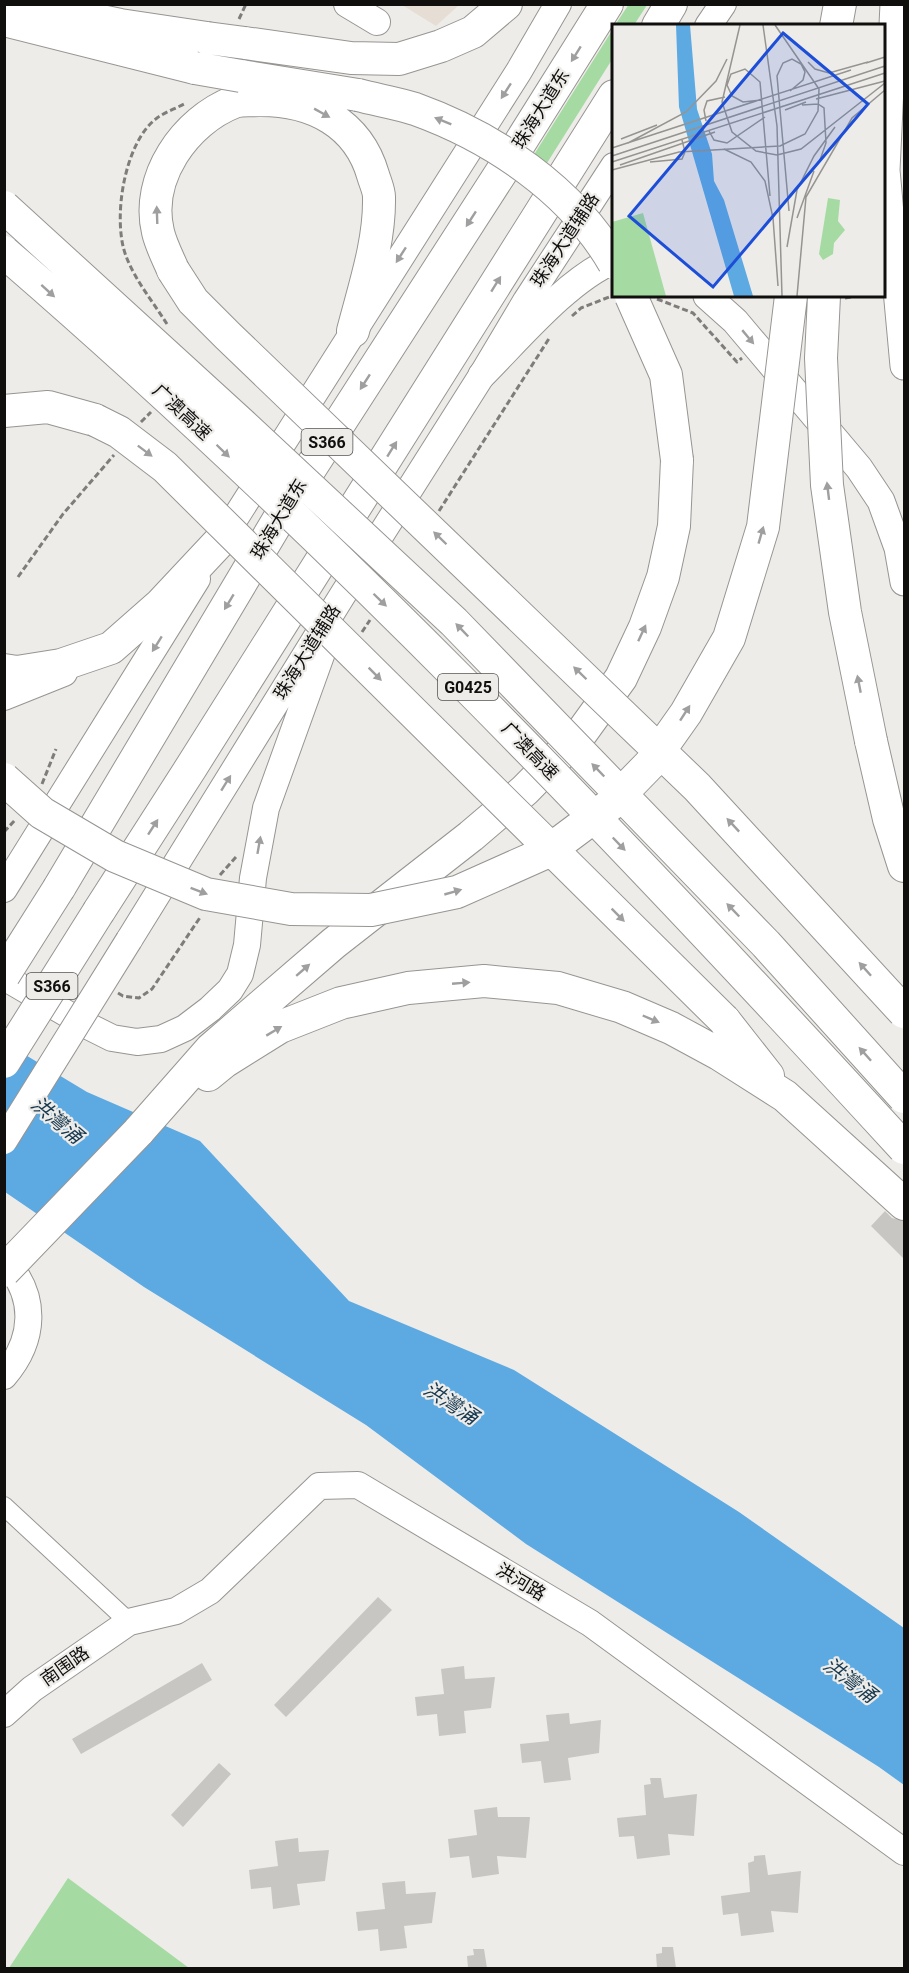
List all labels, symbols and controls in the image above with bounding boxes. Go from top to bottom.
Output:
inset map [612,24,885,297]
one-way arrow [570,46,581,62]
street label: 珠海大道东 [508,65,573,152]
one-way arrow [501,83,512,99]
one-way arrow [314,108,331,118]
one-way arrow [434,116,452,125]
street label: 珠海大道辅路 [526,189,603,291]
one-way arrow [153,205,162,224]
one-way arrow [466,211,477,227]
one-way arrow [396,247,407,263]
one-way arrow [490,276,501,292]
one-way arrow [40,284,55,297]
one-way arrow [742,329,755,345]
one-way arrow [360,374,371,391]
street label: 广澳高速 [149,379,216,444]
road number: S366 [302,429,352,455]
one-way arrow [386,441,397,457]
one-way arrow [216,443,230,457]
one-way arrow [137,445,152,457]
street label: 珠海大道东 [246,475,311,563]
one-way arrow [824,482,833,501]
one-way arrow [757,526,766,544]
one-way arrow [433,531,447,545]
one-way arrow [372,592,386,606]
one-way arrow [224,594,235,610]
street label: 珠海大道辅路 [269,600,344,703]
one-way arrow [456,624,470,638]
one-way arrow [638,624,648,642]
one-way arrow [151,636,162,652]
one-way arrow [368,667,382,681]
one-way arrow [573,667,587,681]
road number: G0425 [438,674,498,700]
one-way arrow [854,674,863,693]
one-way arrow [680,705,691,721]
street label: 广澳高速 [498,717,563,784]
one-way arrow [591,763,605,778]
one-way arrow [221,775,232,791]
one-way arrow [726,818,740,833]
one-way arrow [147,819,158,835]
one-way arrow [255,836,264,855]
one-way arrow [612,836,626,850]
one-way arrow [190,887,208,896]
one-way arrow [444,887,462,896]
one-way arrow [727,904,741,918]
one-way arrow [611,908,626,922]
one-way arrow [858,961,872,976]
one-way arrow [295,964,310,977]
road number: S366 [26,973,78,999]
one-way arrow [452,978,471,988]
one-way arrow [642,1014,660,1024]
one-way arrow [266,1026,282,1037]
one-way arrow [859,1047,872,1062]
water label: 洪灣涌 [26,1092,89,1150]
water label: 洪灣涌 [419,1377,484,1430]
street label: 洪河路 [493,1559,550,1604]
street label: 南围路 [37,1642,93,1690]
water label: 洪灣涌 [819,1652,883,1709]

